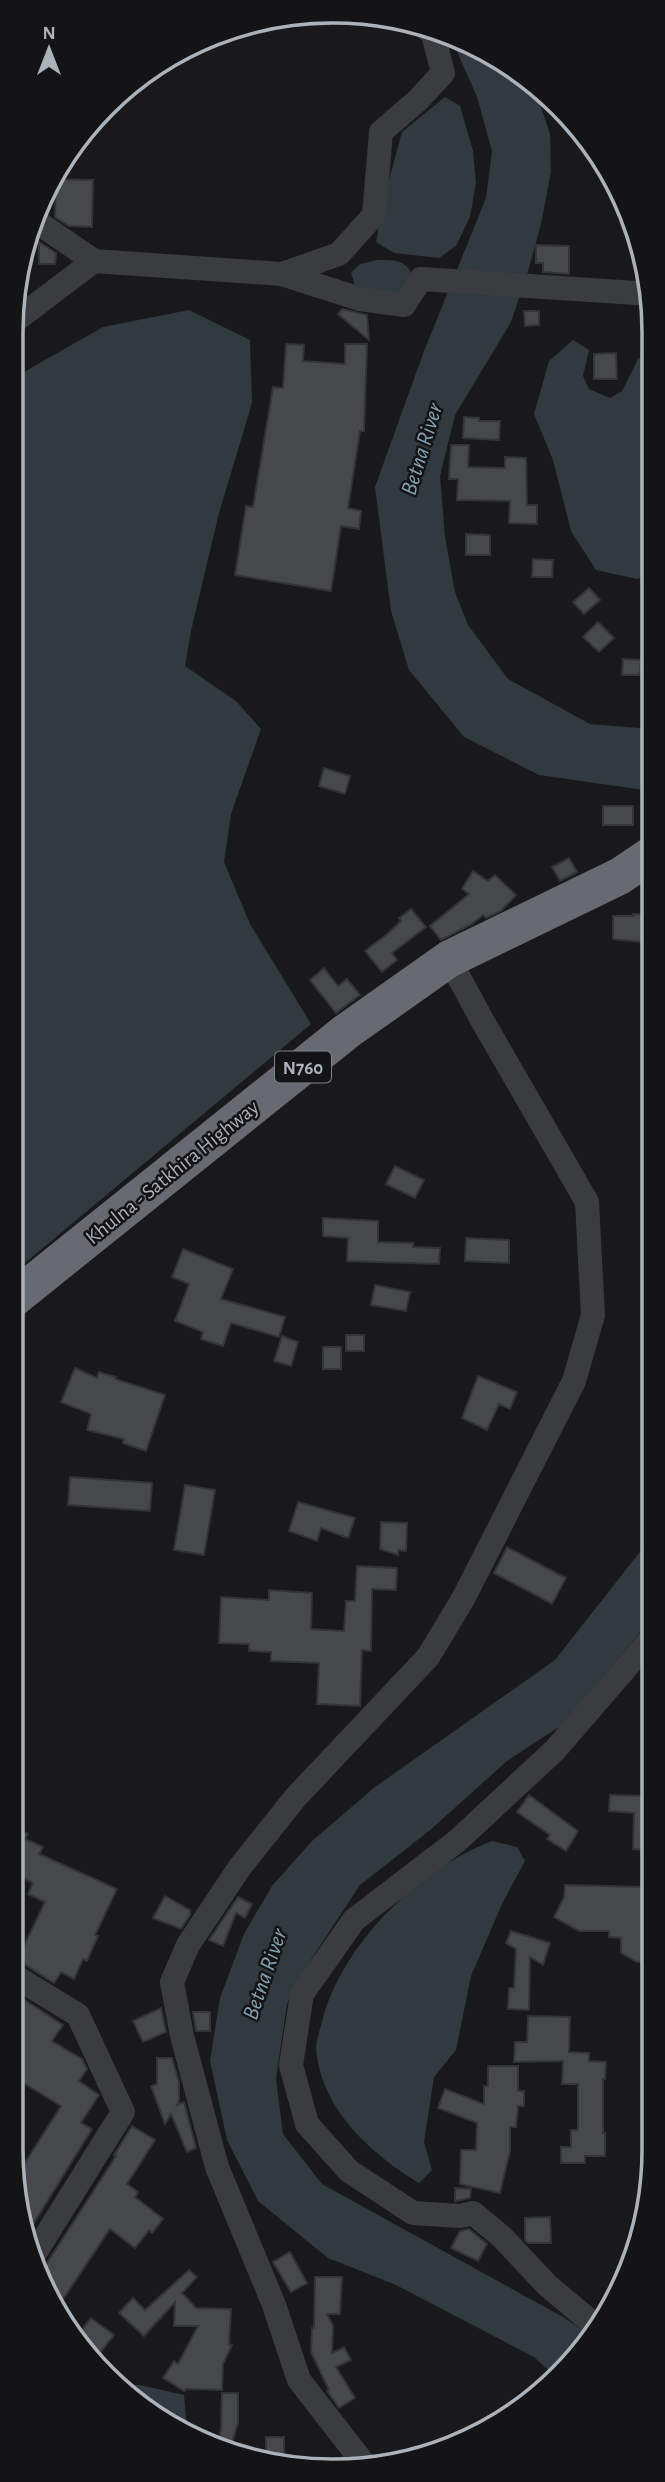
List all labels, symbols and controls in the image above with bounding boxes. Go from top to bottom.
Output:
north arrow [14,14,84,84]
text: N [42,24,56,43]
water label: Betna River [398,400,447,498]
road number: N760 [275,1051,331,1082]
street label: Khulna - Satkhira Highway [82,1096,263,1248]
water label: Betna River [239,1926,292,2023]

